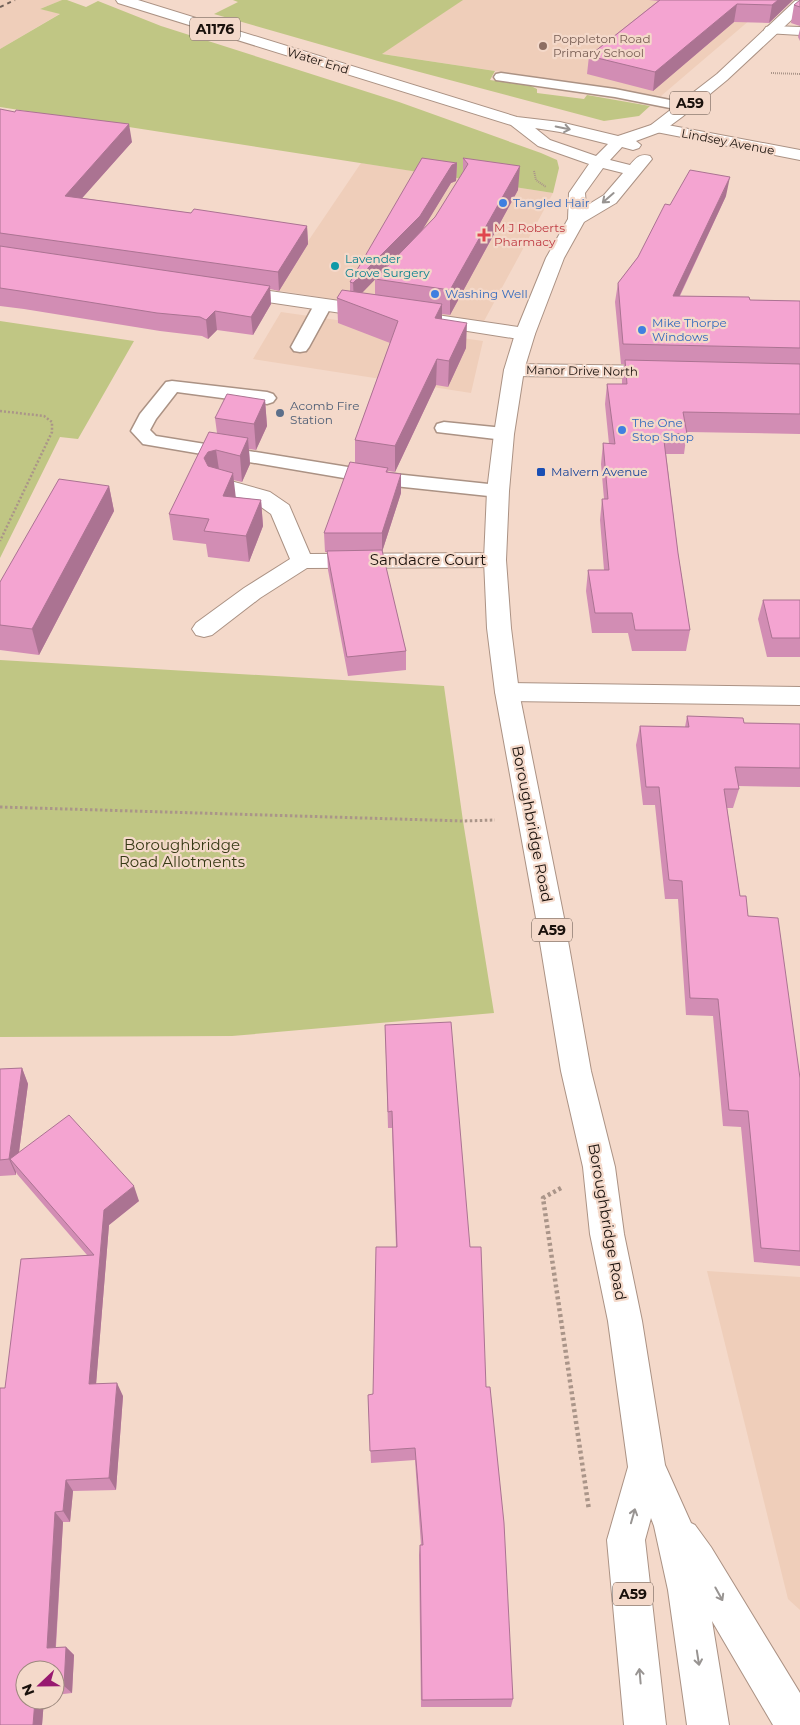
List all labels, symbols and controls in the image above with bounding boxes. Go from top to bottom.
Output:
road number: A1176 [190,18,240,40]
place label: Poppleton Road Primary School [553,31,651,60]
marker: Poppleton Road Primary School [537,40,549,52]
street label: Water End [285,44,351,77]
road number: A59 [670,92,710,115]
one-way arrow [554,123,570,133]
street label: Lindsey Avenue [680,125,776,158]
one-way arrow [602,193,615,204]
place label: Tangled Hair [513,195,590,210]
marker: Tangled Hair [497,197,509,209]
place label: M J Roberts Pharmacy [494,220,565,249]
marker: M J Roberts Pharmacy [478,229,490,241]
place label: Lavender Grove Surgery [345,251,430,280]
marker: Lavender Grove Surgery [329,260,341,272]
place label: Washing Well [445,286,528,301]
marker: Washing Well [429,288,441,300]
place label: Mike Thorpe Windows [652,315,727,344]
marker: Mike Thorpe Windows [636,324,648,336]
street label: Manor Drive North [526,362,638,379]
place label: Acomb Fire Station [290,398,359,427]
marker: Acomb Fire Station [274,407,286,419]
place label: The One Stop Shop [632,415,694,444]
marker: The One Stop Shop [616,424,628,436]
place label: Malvern Avenue [551,464,648,479]
marker: Malvern Avenue [535,466,547,478]
street label: Sandacre Court [370,550,486,569]
street label: Boroughbridge Road [508,744,557,904]
park label: Boroughbridge Road Allotments [119,835,245,871]
road number: A59 [532,918,572,942]
street label: Boroughbridge Road [584,1142,631,1302]
one-way arrow [629,1508,639,1524]
road number: A59 [613,1582,653,1606]
one-way arrow [714,1587,724,1601]
one-way arrow [693,1650,703,1666]
north arrow [15,1660,65,1710]
one-way arrow [636,1669,645,1685]
text: N [17,1681,38,1698]

